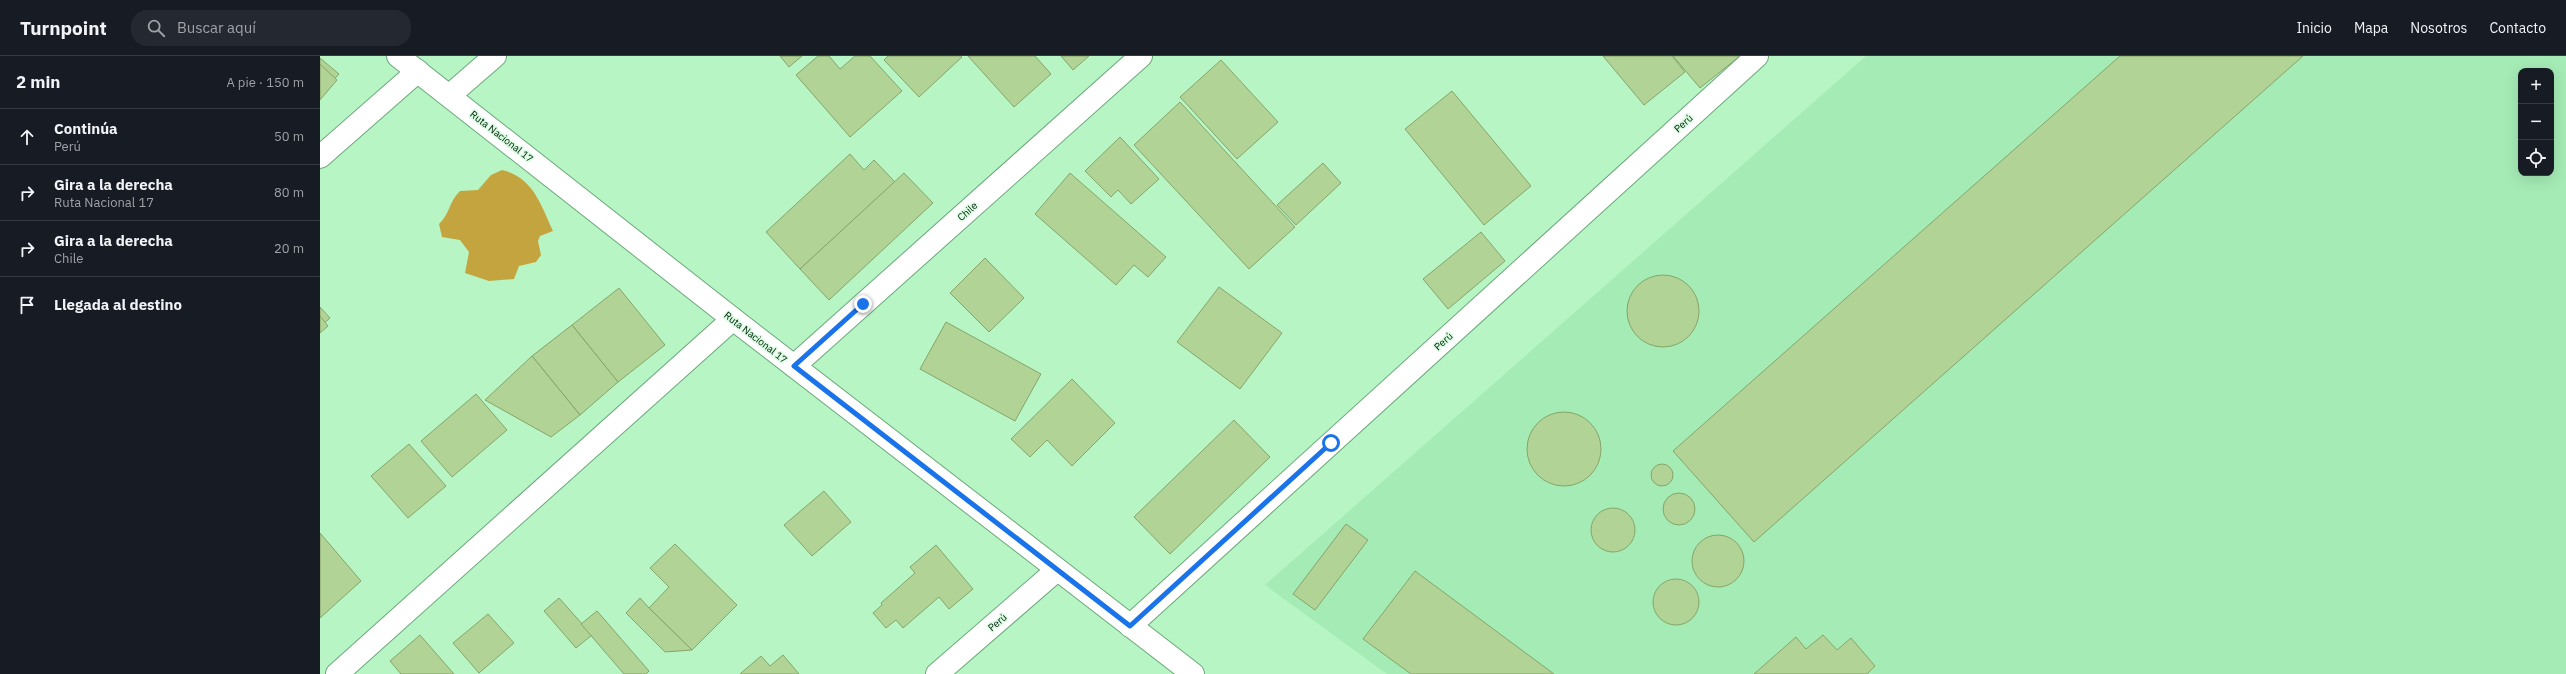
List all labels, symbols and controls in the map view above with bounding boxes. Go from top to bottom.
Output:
search box [131,10,411,46]
text: Turnpoint [20,16,107,40]
icon: search [145,17,167,39]
text: Buscar aquí [177,18,256,37]
text: Inicio [2296,19,2332,37]
text: Mapa [2354,19,2388,37]
text: Nosotros [2410,19,2467,37]
text: Contacto [2489,19,2546,37]
map controls [2518,68,2554,176]
button: + [2518,68,2554,104]
text: 2 min [16,71,60,93]
text: A pie · 150 m [226,74,304,91]
button: − [2518,104,2554,140]
street label: Ruta Nacional 17 [467,108,536,165]
street label: Perú [1671,112,1695,135]
text: Continúa [54,119,118,138]
icon: ahead [16,126,38,148]
text: 50 m [274,128,304,145]
text: Perú [54,138,81,155]
button: locate [2518,140,2554,176]
text: Gira a la derecha [54,175,173,194]
icon: right [16,182,38,204]
text: 80 m [274,184,304,201]
text: Ruta Nacional 17 [54,194,154,211]
street label: Chile [955,199,980,224]
text: Gira a la derecha [54,231,173,250]
icon: right [16,238,38,260]
text: 20 m [274,240,304,257]
text: Chile [54,250,83,267]
icon: arrive [16,294,38,316]
text: Llegada al destino [54,295,182,314]
route end [854,295,872,313]
street label: Ruta Nacional 17 [721,309,790,366]
street label: Perú [1431,330,1455,353]
route start [1322,434,1340,452]
street label: Perú [985,611,1009,634]

